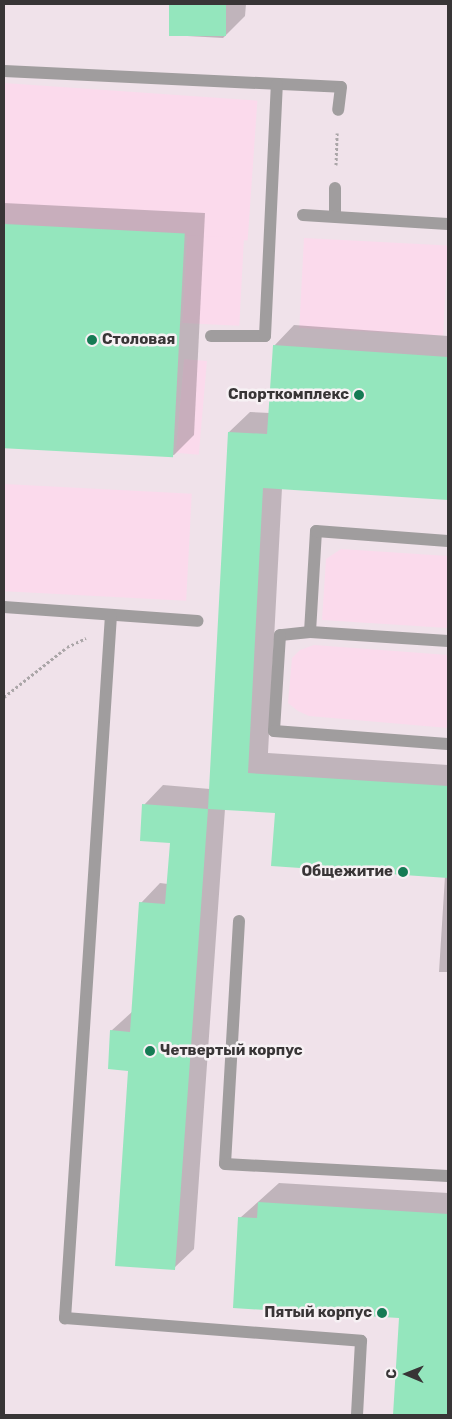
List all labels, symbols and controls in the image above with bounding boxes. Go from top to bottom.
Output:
place label: Столовая [102,331,175,349]
marker: Столовая [86,334,98,346]
place label: Спорткомплекс [228,386,349,404]
marker: Спорткомплекс [353,389,365,401]
place label: Общежитие [301,863,393,881]
marker: Общежитие [397,866,409,878]
place label: Четвертый корпус [160,1042,303,1060]
marker: Четвертый корпус [144,1045,156,1057]
place label: Пятый корпус [264,1304,372,1322]
marker: Пятый корпус [376,1307,388,1319]
north arrow [382,1349,432,1399]
text: С [383,1369,400,1379]

